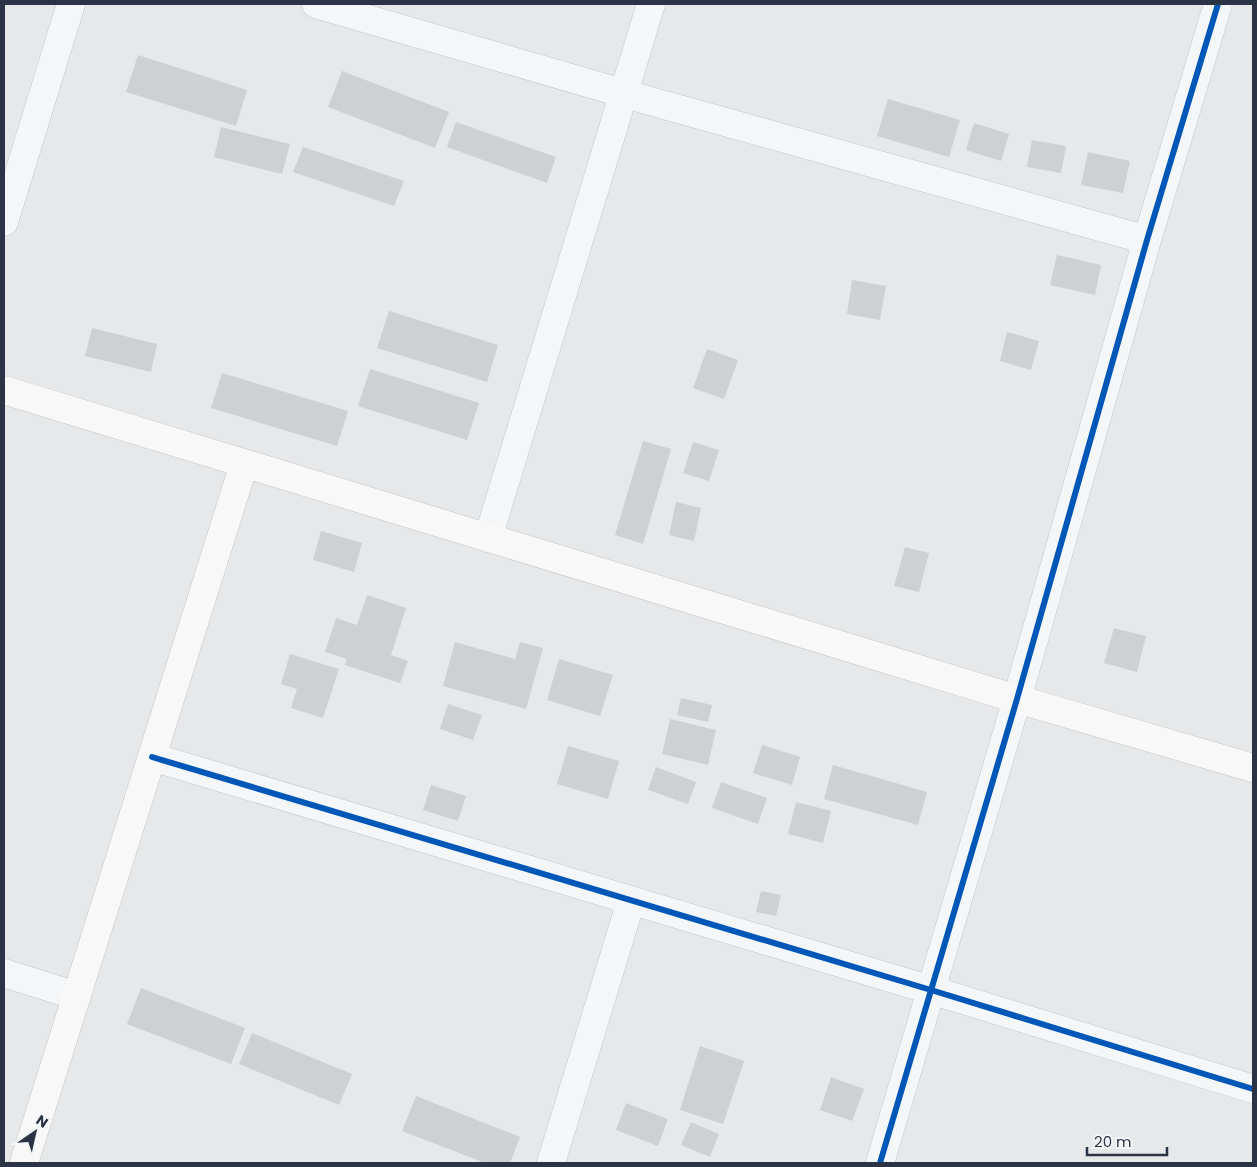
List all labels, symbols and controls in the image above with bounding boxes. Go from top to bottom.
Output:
north arrow [10,1107,60,1157]
text: N [32,1110,52,1132]
scale bar [1087,1124,1167,1156]
text: 20 m [1094,1131,1132,1152]

